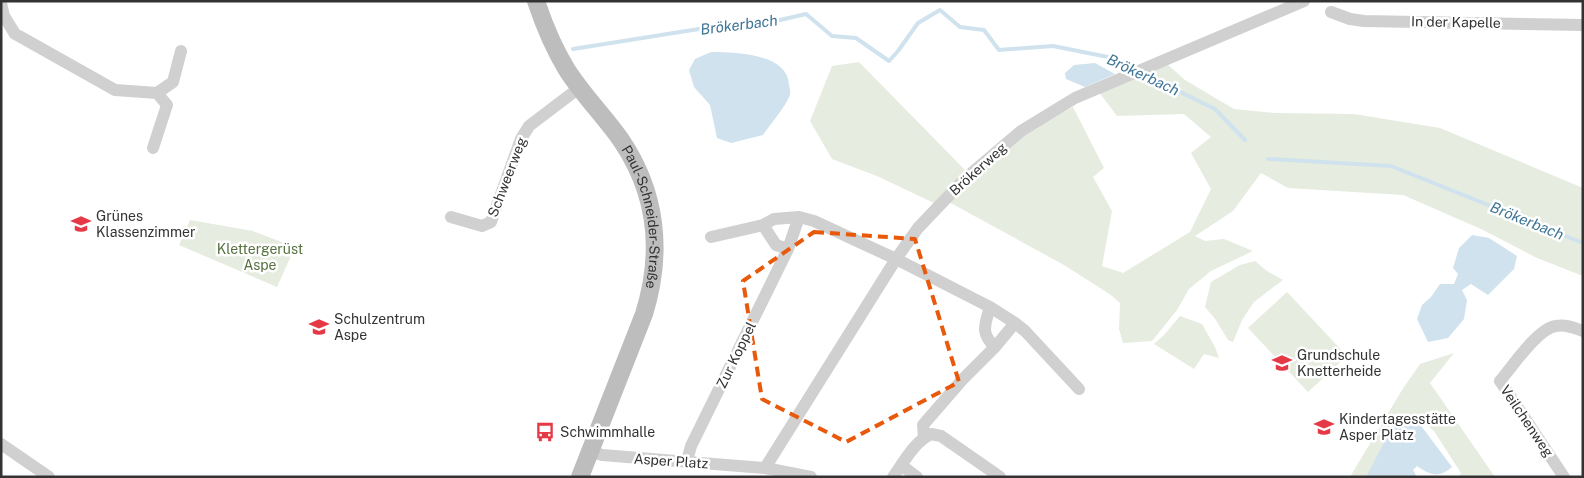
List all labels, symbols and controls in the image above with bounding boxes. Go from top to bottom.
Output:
water label: Brökerbach [699,11,779,38]
street label: In der Kapelle [1411,13,1501,31]
water label: Brökerbach [1104,50,1182,99]
street label: Schweerweg [484,134,530,219]
street label: Brökerweg [946,139,1010,199]
street label: Paul-Schneider-Straße [618,142,663,290]
water label: Brökerbach [1488,198,1566,243]
place label: Grünes Klassenzimmer [96,208,195,240]
school or university icon: Grünes Klassenzimmer [70,213,92,235]
park label: Klettergerüst Aspe [217,241,303,273]
place label: Schulzentrum Aspe [334,311,425,343]
school or university icon: Schulzentrum Aspe [308,316,330,338]
street label: Zur Koppel [713,319,759,391]
place label: Grundschule Knetterheide [1297,347,1381,379]
school or university icon: Grundschule Knetterheide [1271,352,1293,374]
street label: Veilchenweg [1497,382,1557,460]
place label: Kindertagesstätte Asper Platz [1339,411,1456,443]
school or university icon: Kindertagesstätte Asper Platz [1313,416,1335,438]
bus stop icon: Schwimmhalle [534,421,556,443]
place label: Schwimmhalle [560,424,655,440]
street label: Asper Platz [633,450,709,472]

